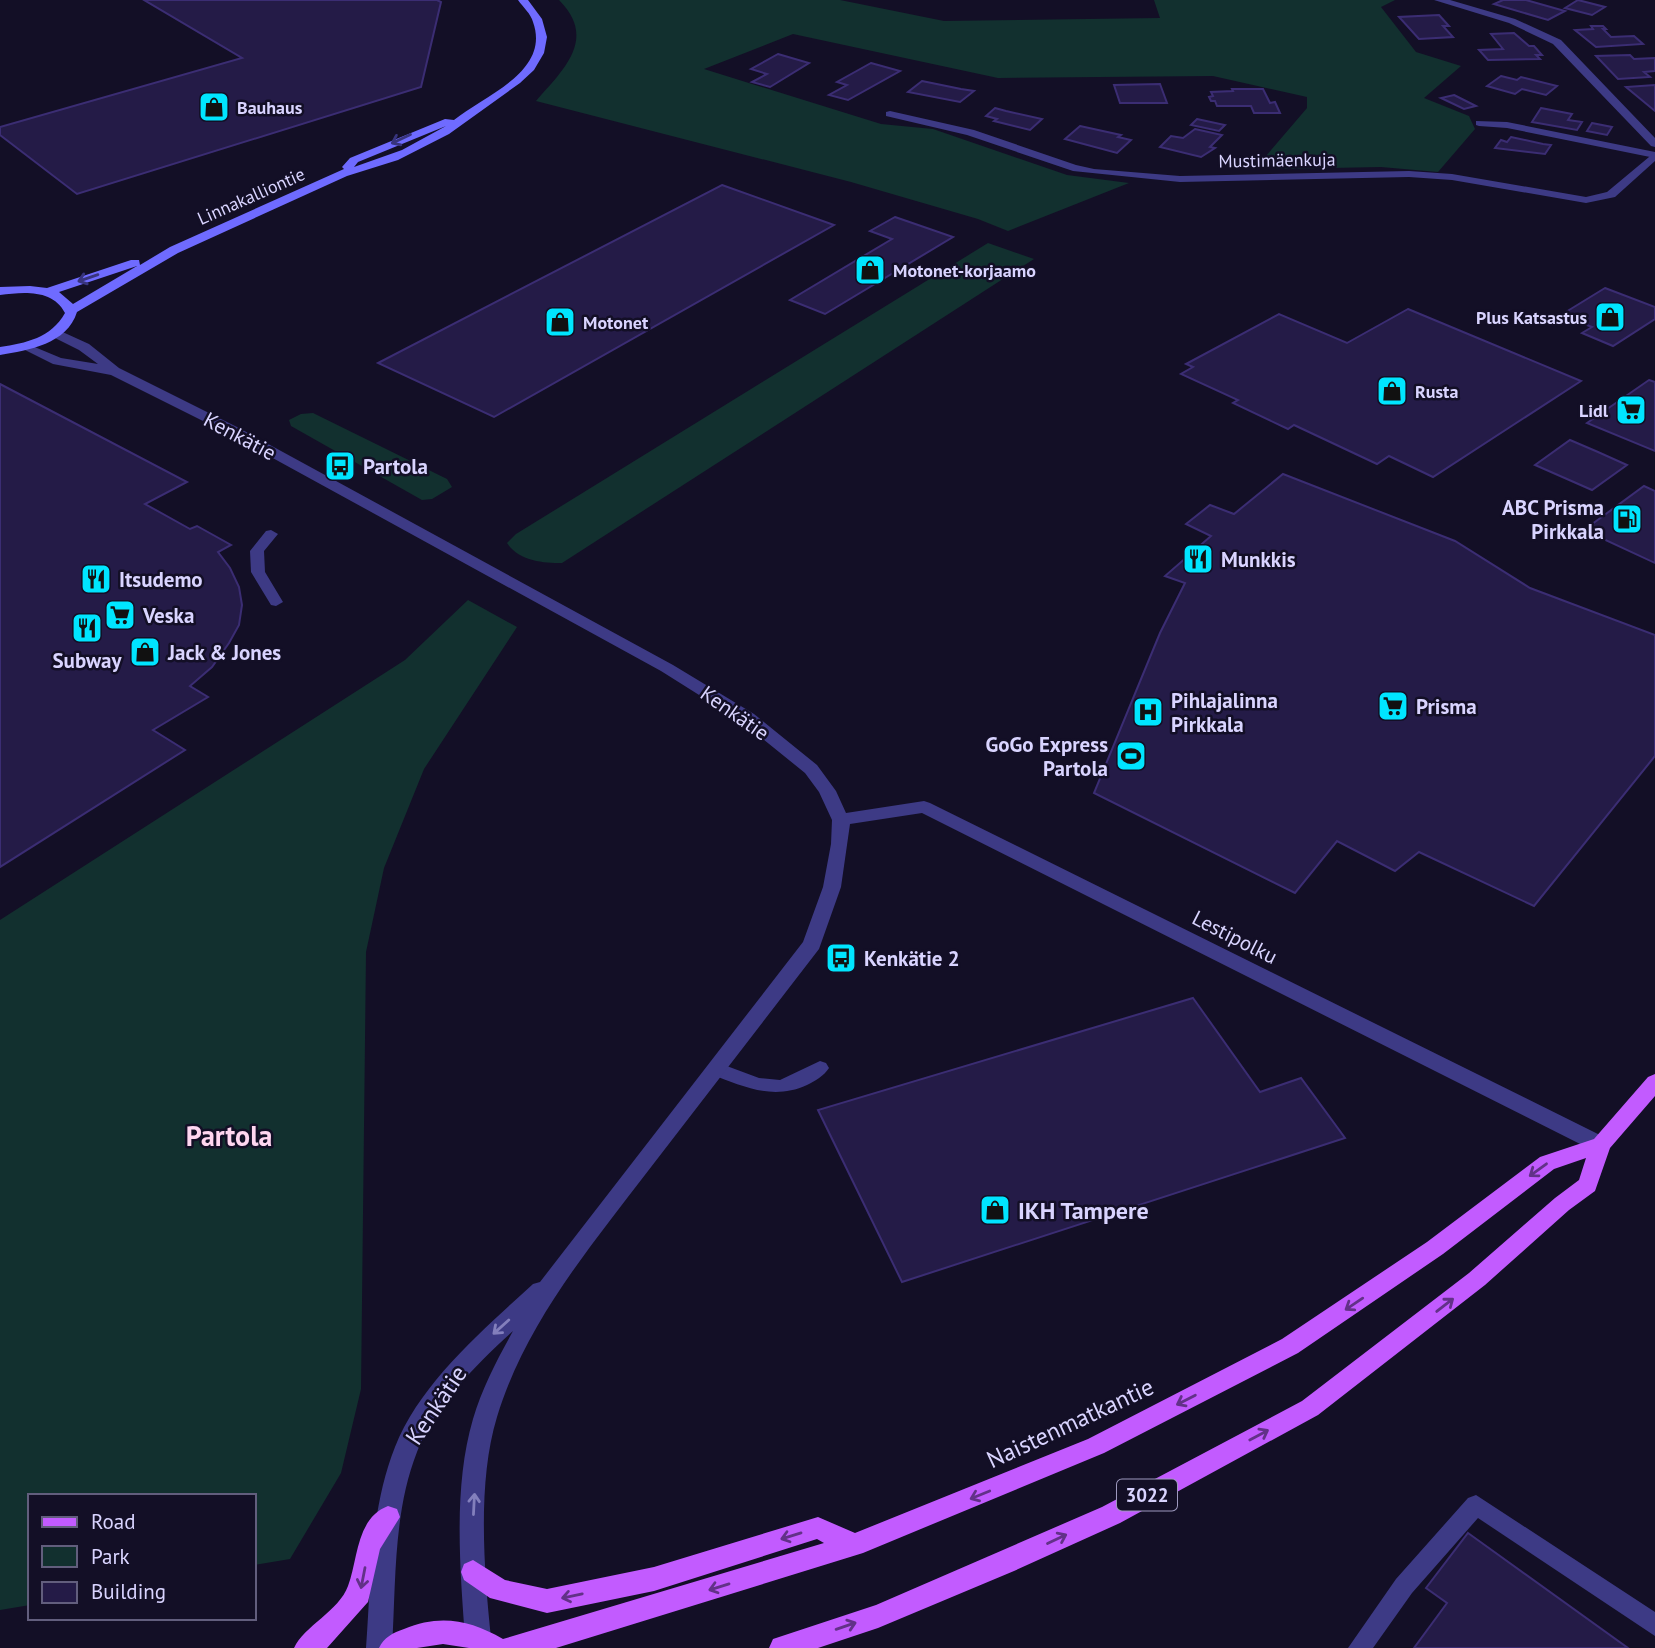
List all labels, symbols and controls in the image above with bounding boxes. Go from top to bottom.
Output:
shop icon: Bauhaus [197,90,231,124]
place label: Bauhaus [237,96,303,119]
one-way arrow [391,133,413,146]
street label: Mustimäenkuja [1218,147,1336,173]
street label: Linnakalliontie [194,162,308,230]
shop icon: Motonet-korjaamo [853,253,887,287]
place label: Motonet-korjaamo [893,259,1036,282]
one-way arrow [77,272,99,285]
shop icon: Plus Katsastus [1593,300,1627,334]
shop icon: Motonet [543,305,577,339]
place label: Plus Katsastus [1476,306,1587,329]
place label: Motonet [583,311,649,334]
shop icon: Rusta [1375,374,1409,408]
place label: Rusta [1415,380,1458,403]
supermarket icon: Lidl [1614,393,1648,427]
place label: Lidl [1579,399,1609,422]
street label: Kenkätie [199,406,281,466]
bus stop icon: Partola [323,449,357,483]
place label: Partola [363,453,428,480]
place label: ABC Prisma Pirkkala [1502,494,1604,545]
fuel station icon: ABC Prisma Pirkkala [1610,502,1644,536]
restaurant icon: Munkkis [1181,542,1215,576]
place label: Munkkis [1221,546,1296,573]
restaurant icon: Itsudemo [79,562,113,596]
place label: Itsudemo [119,566,203,593]
supermarket icon: Veska [103,598,137,632]
place label: Veska [142,602,194,629]
restaurant icon: Subway [70,611,104,645]
shop icon: Jack & Jones [128,635,162,669]
place label: Jack & Jones [167,639,281,666]
place label: Subway [52,647,123,674]
street label: Kenkätie [695,680,775,746]
place label: Pihlajalinna Pirkkala [1171,687,1278,738]
supermarket icon: Prisma [1376,689,1410,723]
place label: Prisma [1416,693,1477,720]
hospital icon: Pihlajalinna Pirkkala [1131,695,1165,729]
place label: GoGo Express Partola [985,731,1108,782]
sports icon: GoGo Express Partola [1114,739,1148,773]
street label: Lestipolku [1188,904,1282,970]
bus stop icon: Kenkätie 2 [824,941,858,975]
place label: Kenkätie 2 [864,945,960,972]
district label: Partola [186,1117,272,1154]
one-way arrow [1529,1163,1548,1177]
shop icon: IKH Tampere [978,1193,1012,1227]
place label: IKH Tampere [1018,1195,1149,1226]
one-way arrow [1345,1296,1364,1311]
one-way arrow [1435,1298,1453,1313]
one-way arrow [493,1319,510,1336]
street label: Kenkätie [398,1359,474,1451]
street label: Naistenmatkantie [982,1371,1158,1475]
one-way arrow [1176,1394,1197,1407]
one-way arrow [1248,1428,1268,1442]
road number: 3022 [1117,1480,1177,1511]
one-way arrow [969,1489,991,1502]
one-way arrow [468,1493,481,1516]
legend [28,1494,256,1620]
text: Road [91,1508,135,1535]
one-way arrow [780,1531,802,1544]
one-way arrow [1046,1532,1067,1545]
text: Park [91,1543,130,1570]
one-way arrow [355,1566,369,1589]
text: Building [91,1578,166,1605]
one-way arrow [708,1581,730,1594]
one-way arrow [561,1590,584,1604]
one-way arrow [835,1619,857,1631]

